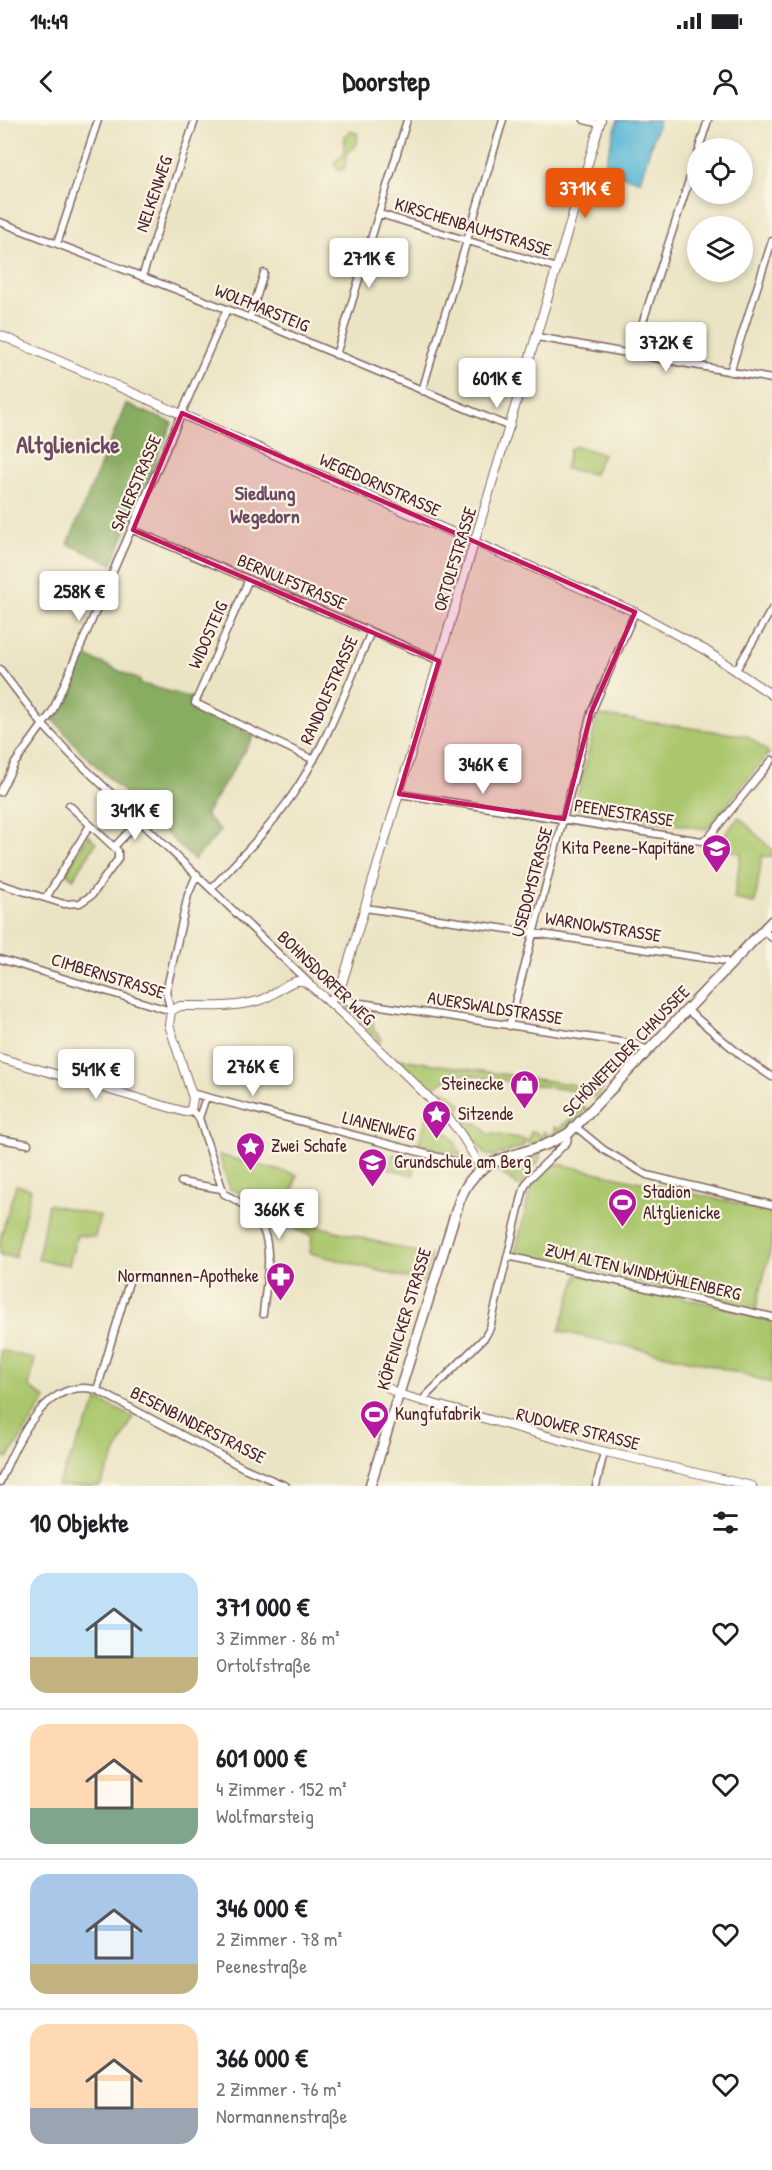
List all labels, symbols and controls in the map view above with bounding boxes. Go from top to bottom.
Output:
text: 14:49 [30,6,68,36]
text: Doorstep [343,63,429,99]
icon: back [30,65,63,98]
icon: person [709,65,742,98]
map controls [687,138,753,282]
button: locate [687,138,753,204]
street label: NELKENWEG [129,152,178,235]
pin: 371K € [536,168,634,219]
text: 371K € [560,174,610,201]
street label: KIRSCHENBAUMSTRASSE [392,191,555,262]
button: layers [687,216,753,282]
pin: 271K € [320,238,418,289]
text: 271K € [343,244,395,271]
street label: WOLFMARSTEIG [211,277,313,338]
pin: 372K € [617,322,715,373]
text: 372K € [640,328,692,355]
pin: 601K € [448,358,546,409]
text: 601K € [473,364,521,391]
district label: Altglienicke [16,428,120,461]
street label: SALIERSTRASSE [104,431,167,535]
street label: WEGEDORNSTRASSE [316,447,445,522]
district label: Siedlung Wegedorn [230,479,300,530]
street label: ORTOLFSTRASSE [427,503,482,614]
street label: BERNULFSTRASSE [234,547,351,616]
pin: 258K € [30,571,128,622]
text: 258K € [53,577,105,604]
street label: WIDOSTEIG [182,597,234,672]
street label: RANDOLFSTRASSE [293,631,364,748]
pin: 346K € [434,744,532,795]
text: 346K € [458,750,508,777]
pin: 341K € [86,790,184,841]
street label: PEENESTRASSE [573,792,676,833]
text: 341K € [111,796,159,823]
street label: USEDOMSTRASSE [505,824,558,940]
school or university icon: Kita Peene-Kapitäne [700,832,732,874]
place label: Kita Peene-Kapitäne [562,835,695,860]
street label: WARNOWSTRASSE [543,905,663,948]
street label: BOHNSDORFER WEG [272,925,381,1031]
street label: CIMBERNSTRASSE [48,946,168,1005]
street label: SCHÖNEFELDER CHAUSSEE [556,979,695,1122]
street label: AUERSWALDSTRASSE [426,984,564,1031]
pin: 276K € [204,1046,302,1097]
pin: 541K € [47,1049,145,1100]
text: 276K € [227,1052,279,1079]
text: 541K € [72,1055,120,1082]
shop icon: Steinecke [509,1068,541,1110]
place label: Steinecke [441,1071,504,1096]
place icon: Sitzende [421,1098,453,1140]
place label: Sitzende [458,1101,514,1126]
street label: LIANENWEG [340,1104,419,1147]
place icon: Zwei Schafe [234,1130,266,1172]
place label: Zwei Schafe [271,1133,347,1158]
school or university icon: Grundschule am Berg [357,1146,389,1188]
place label: Grundschule am Berg [394,1149,531,1174]
place label: Stadion Altglienicke [643,1179,721,1225]
sports icon: Stadion Altglienicke [606,1186,638,1228]
pin: 366K € [230,1189,328,1240]
text: 366K € [254,1195,304,1222]
street label: ZUM ALTEN WINDMÜHLENBERG [543,1237,744,1306]
street label: KÖPENICKER STRASSE [370,1245,437,1393]
pharmacy icon: Normannen-Apotheke [264,1260,296,1302]
place label: Normannen-Apotheke [118,1263,259,1288]
street label: BESENBINDERSTRASSE [126,1380,270,1469]
sports icon: Kungfufabrik [358,1398,390,1440]
place label: Kungfufabrik [395,1401,481,1426]
street label: RUDOWER STRASSE [514,1401,642,1456]
text: 10 Objekte [30,1505,129,1540]
icon: filters [709,1506,742,1539]
text: 371 000 € [216,1589,309,1624]
icon: home [78,1597,150,1669]
icon: heart [709,1617,742,1650]
text: 3 Zimmer · 86 m² [216,1624,340,1651]
text: Ortolfstraße [216,1651,311,1678]
text: 601 000 € [216,1740,307,1775]
icon: home [78,1748,150,1820]
icon: heart [709,1768,742,1801]
text: 4 Zimmer · 152 m² [216,1775,347,1802]
text: Wolfmarsteig [216,1802,314,1829]
text: 346 000 € [216,1890,307,1925]
icon: home [78,1898,150,1970]
icon: heart [709,1918,742,1951]
text: 2 Zimmer · 78 m² [216,1925,342,1952]
text: Peenestraße [216,1952,307,1979]
text: 366 000 € [216,2040,308,2075]
icon: home [78,2048,150,2120]
icon: heart [709,2068,742,2101]
text: 2 Zimmer · 76 m² [216,2075,341,2102]
text: Normannenstraße [216,2102,348,2129]

